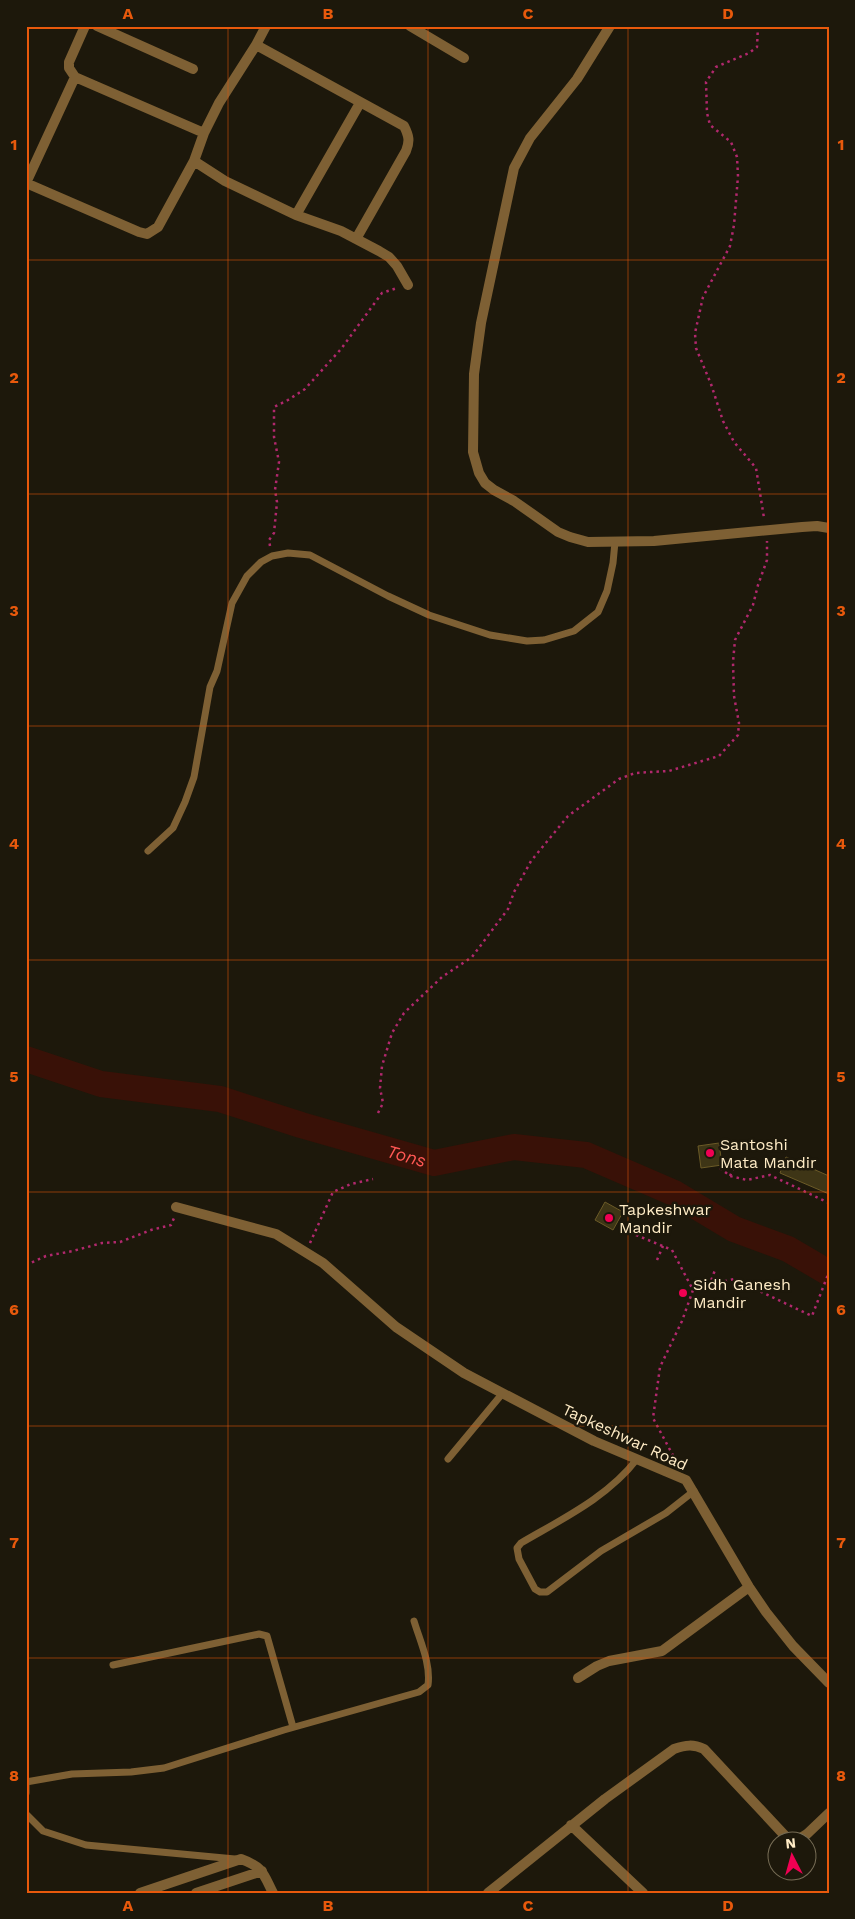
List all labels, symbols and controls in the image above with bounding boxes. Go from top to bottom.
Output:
text: A [123,4,134,23]
text: B [323,4,334,23]
text: C [523,4,534,23]
text: D [722,4,734,23]
text: 1 [11,135,17,154]
text: 1 [838,135,844,154]
text: 2 [9,368,19,387]
text: 2 [836,368,846,387]
text: 3 [9,601,19,620]
text: 3 [836,601,846,620]
text: 4 [9,834,19,853]
text: 4 [836,834,846,853]
text: 5 [9,1067,19,1086]
text: 5 [836,1067,846,1086]
place label: Santoshi Mata Mandir [720,1135,817,1172]
water label: Tons [385,1140,429,1171]
marker: Santoshi Mata Mandir [704,1147,716,1159]
place label: Tapkeshwar Mandir [619,1200,712,1237]
marker: Tapkeshwar Mandir [603,1212,615,1224]
place label: Sidh Ganesh Mandir [693,1275,791,1312]
marker: Sidh Ganesh Mandir [677,1287,689,1299]
text: 6 [9,1300,19,1319]
text: 6 [836,1300,846,1319]
street label: Tapkeshwar Road [559,1400,691,1474]
text: 7 [9,1533,19,1552]
text: 7 [836,1533,846,1552]
text: 8 [9,1766,19,1785]
text: 8 [836,1766,846,1785]
north arrow [768,1832,818,1882]
text: N [785,1835,797,1852]
text: A [123,1896,134,1915]
text: B [323,1896,334,1915]
text: C [523,1896,534,1915]
text: D [722,1896,734,1915]

